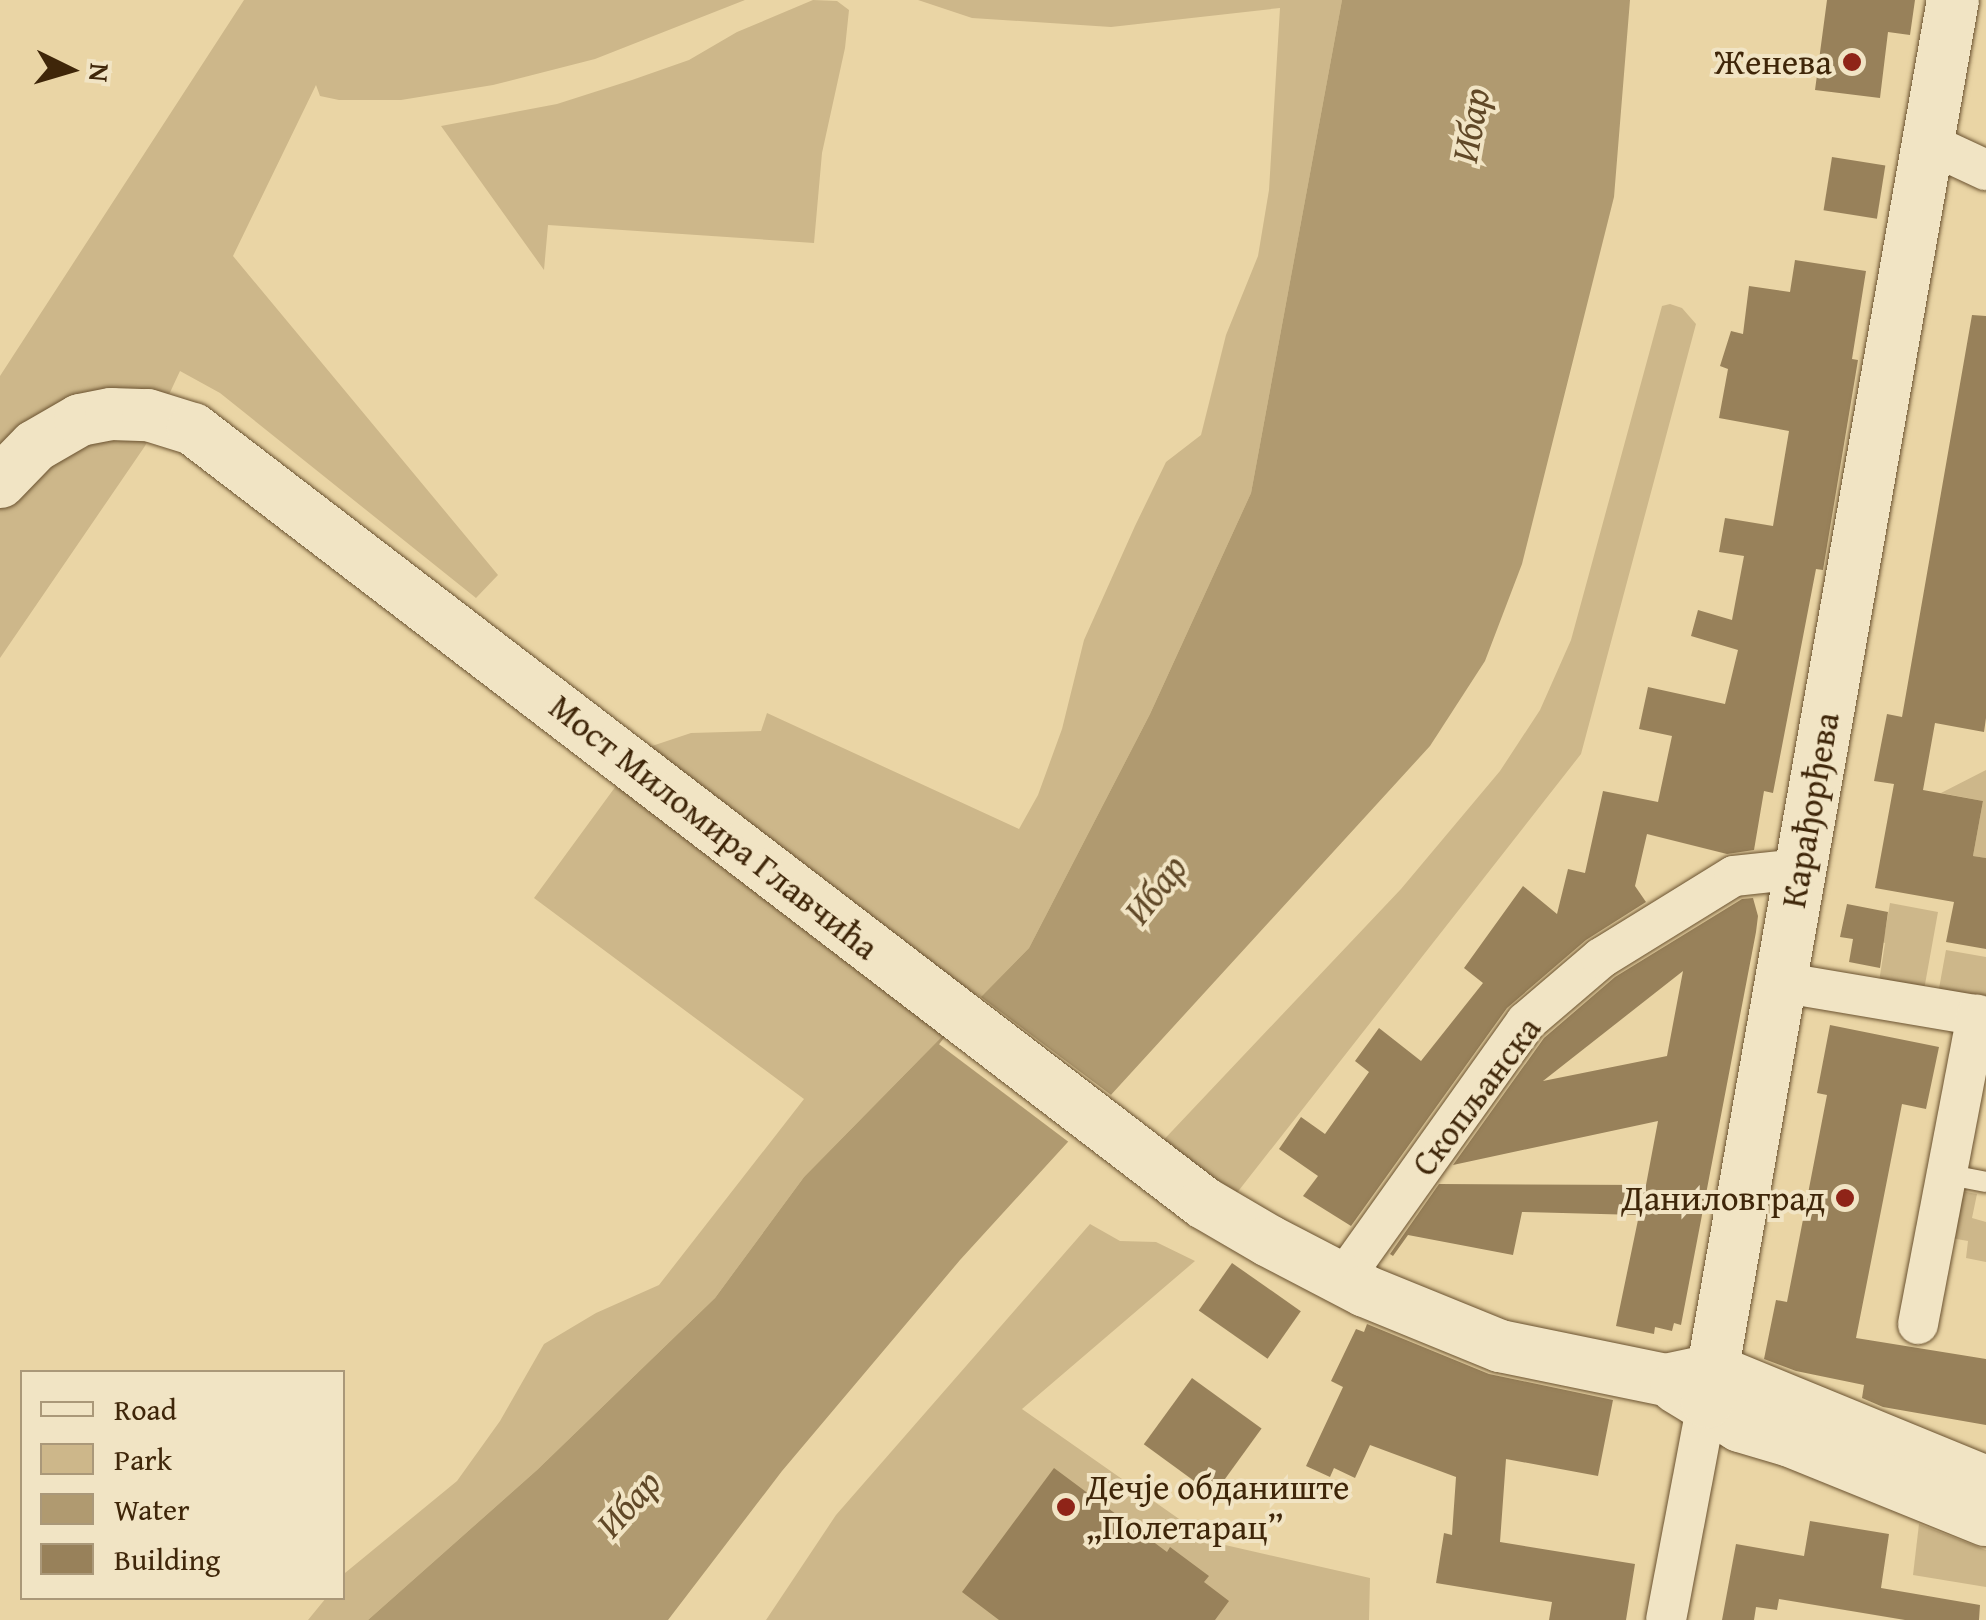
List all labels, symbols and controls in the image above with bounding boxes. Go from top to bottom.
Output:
north arrow [20,20,120,120]
place label: Женева [1714,41,1832,83]
marker: Женева [1841,51,1863,73]
text: N [79,62,122,84]
water label: Ибар [1441,84,1499,166]
street label: Мост Миломира Главчића [541,686,887,968]
street label: Карађорђева [1772,709,1848,911]
water label: Ибар [1114,845,1196,933]
street label: Скопљанска [1403,1008,1549,1184]
place label: Даниловград [1621,1177,1825,1219]
marker: Даниловград [1834,1187,1856,1209]
legend [20,1370,345,1600]
text: Road [114,1387,177,1431]
text: Park [114,1437,172,1481]
water label: Ибар [586,1460,670,1546]
place label: Дечје обданиште „Полетарац” [1086,1466,1349,1548]
text: Water [114,1487,190,1531]
marker: Дечје обданиште „Полетарац” [1055,1496,1077,1518]
text: Building [114,1537,220,1581]

